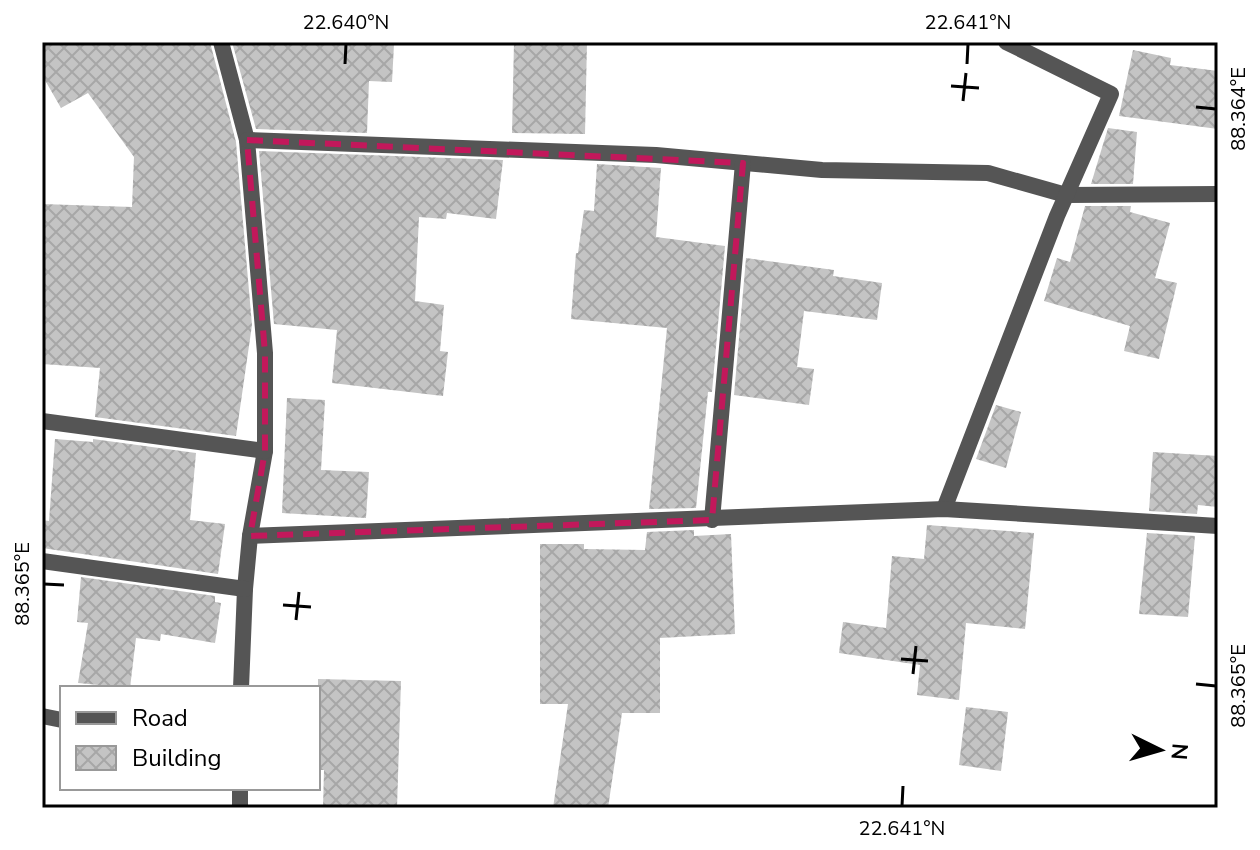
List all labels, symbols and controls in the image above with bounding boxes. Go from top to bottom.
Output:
text: 22.640°N [303,9,389,36]
text: 22.641°N [925,9,1011,36]
text: 88.364°E [1225,67,1252,151]
text: 88.365°E [9,542,36,626]
text: 88.365°E [1225,644,1252,728]
legend [60,686,320,790]
text: Road [132,702,188,734]
north arrow [1120,710,1200,790]
text: Building [132,742,222,774]
text: N [1163,742,1195,761]
text: 22.641°N [859,815,945,842]

